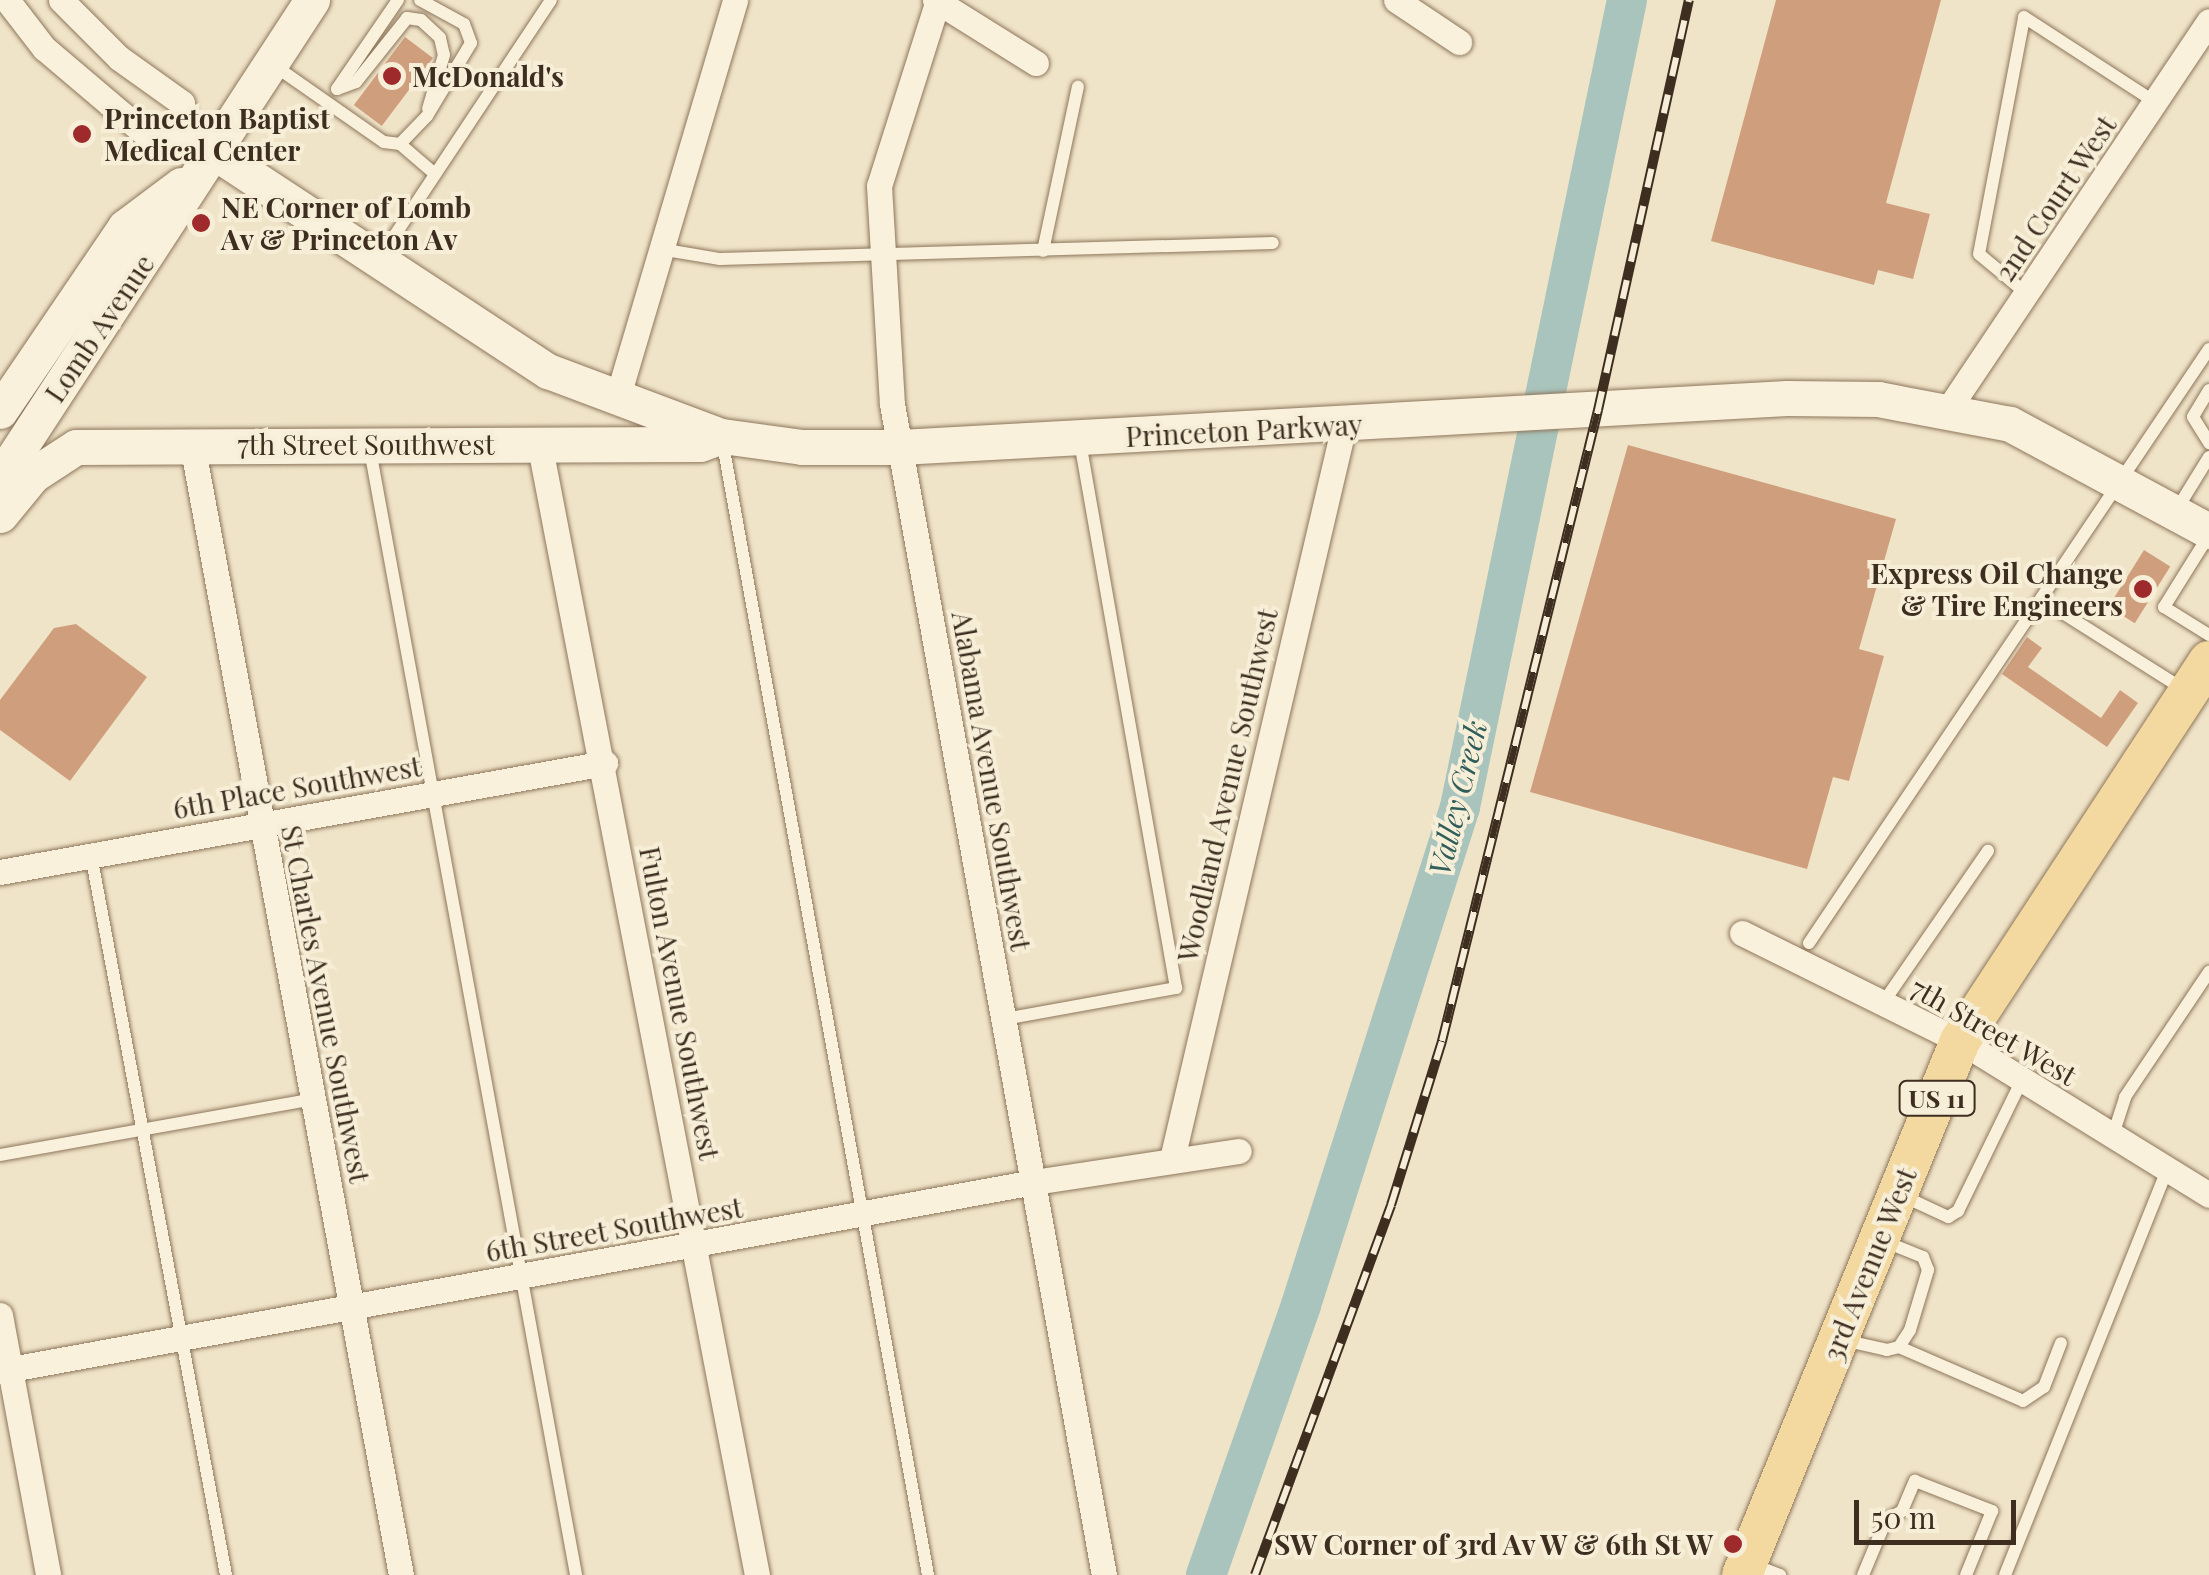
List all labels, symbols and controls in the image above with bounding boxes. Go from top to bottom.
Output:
place label: McDonald's [412,59,564,93]
marker: McDonald's [381,65,403,87]
place label: Princeton Baptist Medical Center [104,101,330,167]
street label: 2nd Court West [1987,108,2123,288]
marker: Princeton Baptist Medical Center [69,121,95,147]
place label: NE Corner of Lomb Av & Princeton Av [221,190,472,256]
marker: NE Corner of Lomb Av & Princeton Av [190,212,212,234]
street label: Lomb Avenue [37,247,161,409]
street label: Princeton Parkway [1125,407,1363,453]
street label: 7th Street Southwest [237,427,495,461]
place label: Express Oil Change & Tire Engineers [1871,556,2123,622]
marker: Express Oil Change & Tire Engineers [2132,578,2154,600]
street label: Woodland Avenue Southwest [1170,605,1284,965]
street label: Alabama Avenue Southwest [945,608,1039,954]
water label: Valley Creek [1420,717,1494,879]
street label: 6th Place Southwest [170,749,424,825]
street label: St Charles Avenue Southwest [275,822,377,1186]
street label: Fulton Avenue Southwest [633,843,727,1163]
street label: 7th Street West [1905,970,2083,1092]
road number: US 11 [1897,1078,1977,1118]
street label: 3rd Avenue West [1815,1162,1923,1366]
street label: 6th Street Southwest [483,1190,745,1268]
scale bar [1859,1480,2022,1542]
text: 50 m [1871,1497,1936,1537]
place label: SW Corner of 3rd Av W & 6th St W [1268,1527,1713,1561]
marker: SW Corner of 3rd Av W & 6th St W [1722,1533,1744,1555]

